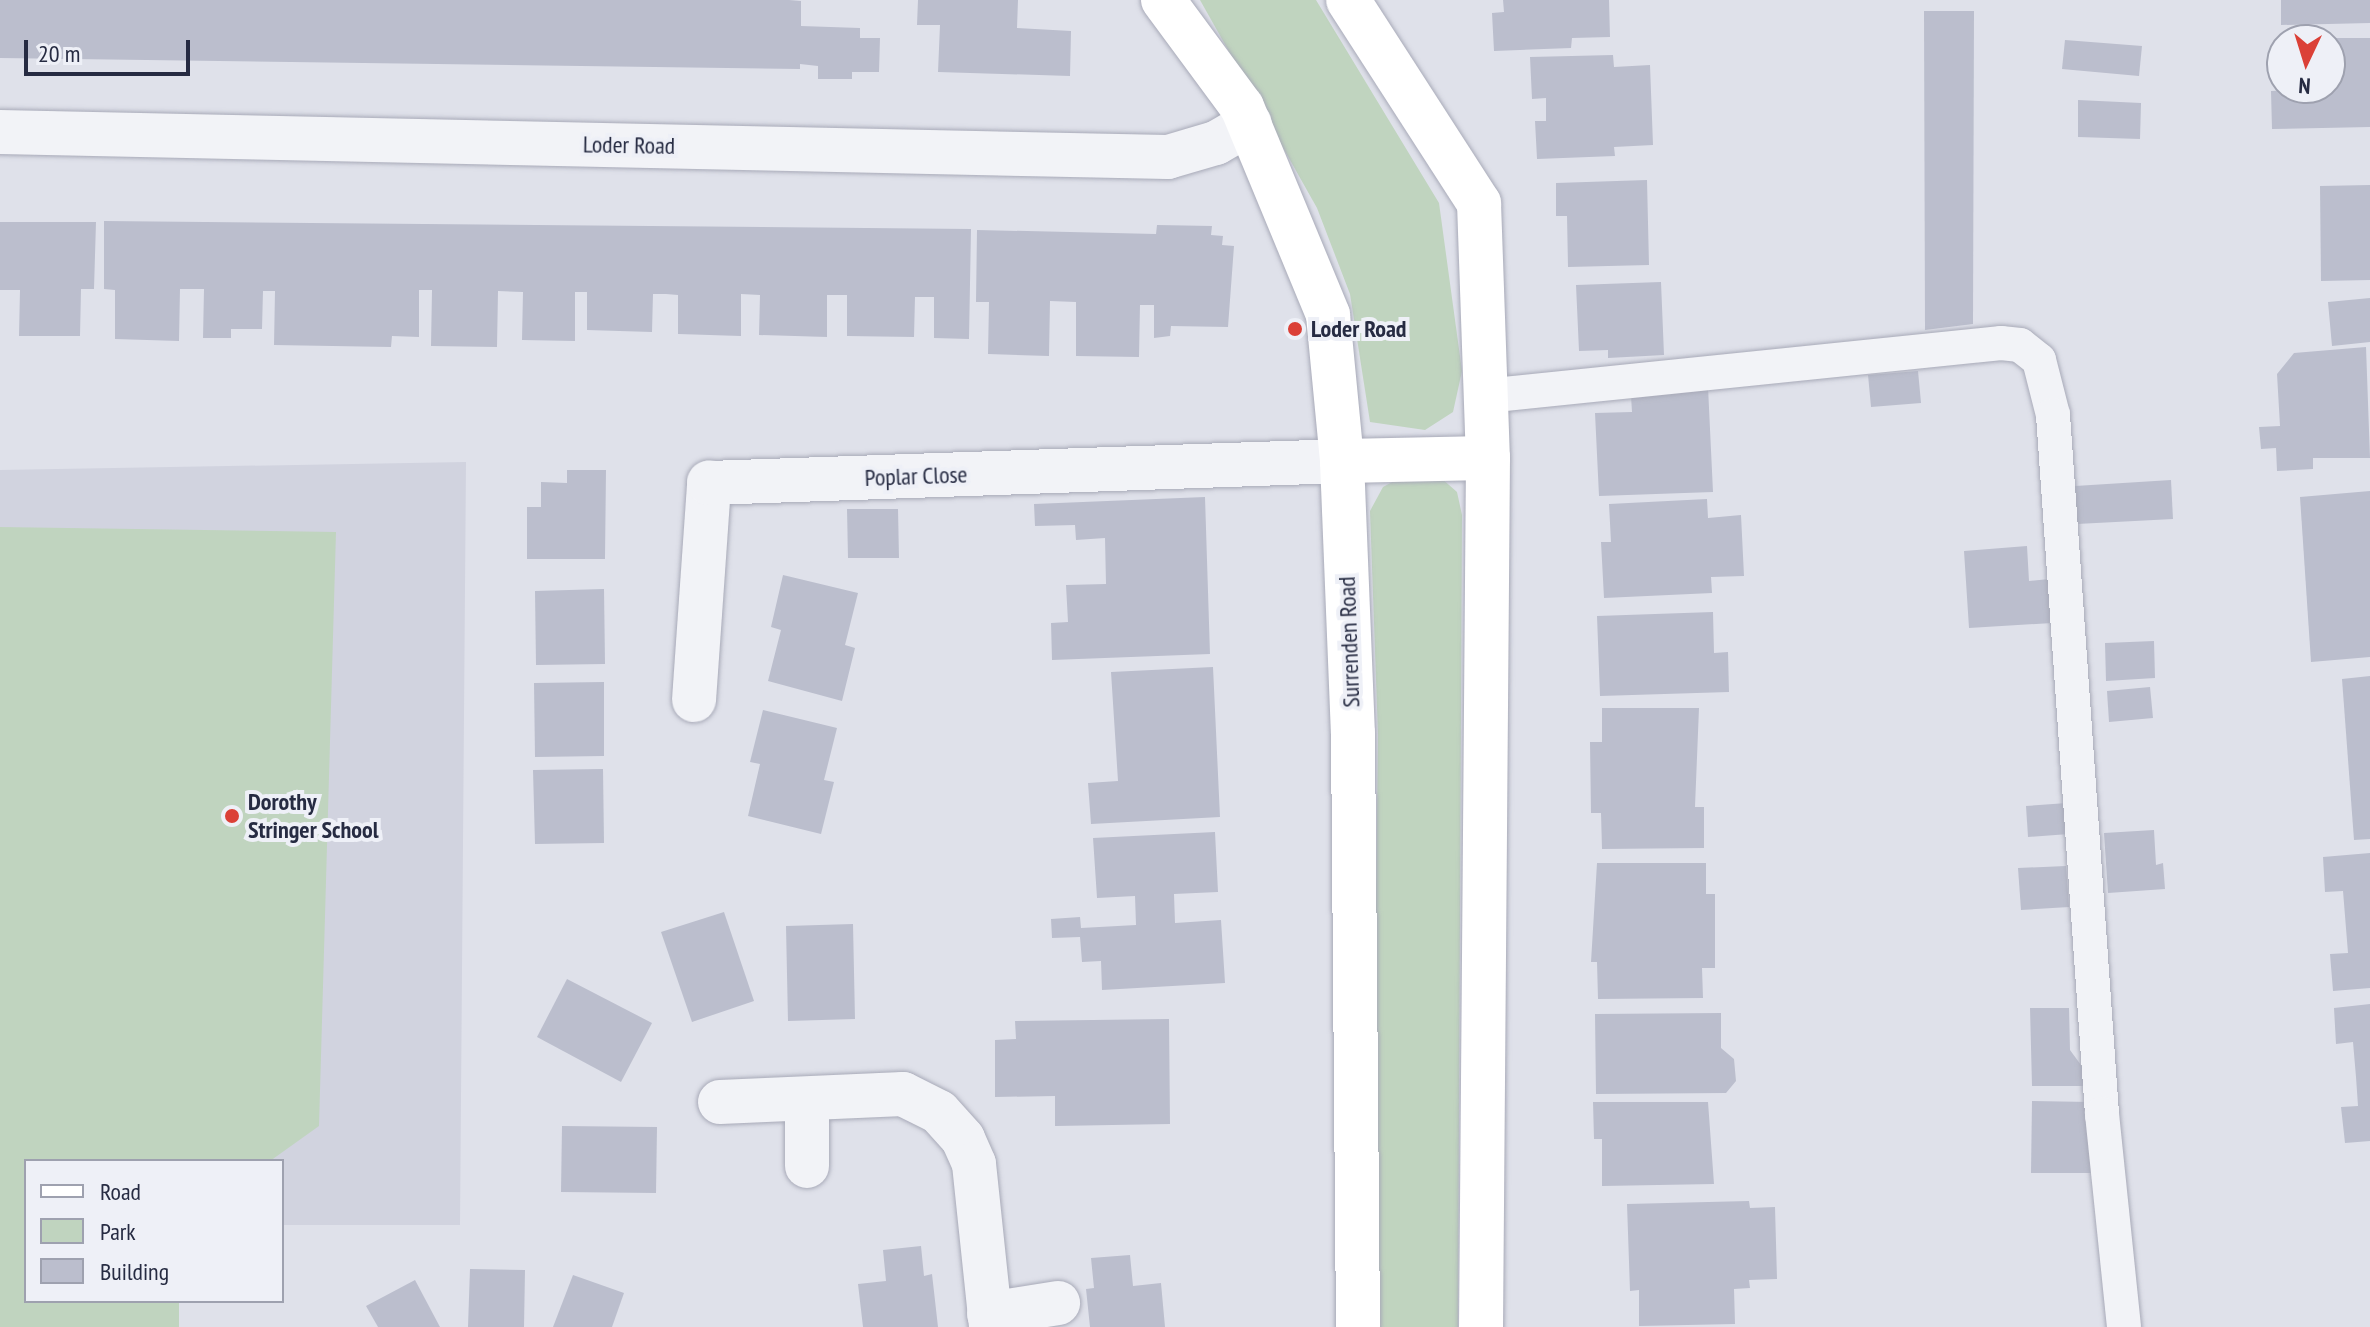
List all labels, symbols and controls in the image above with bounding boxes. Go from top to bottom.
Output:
scale bar [28,24,194,74]
north arrow [2266,24,2346,104]
text: 20 m [38,38,80,69]
text: N [2298,72,2311,100]
street label: Loder Road [583,130,675,160]
place label: Loder Road [1311,315,1407,343]
marker: Loder Road [1286,320,1304,338]
street label: Poplar Close [864,460,968,492]
street label: Surrenden Road [1332,576,1366,708]
place label: Dorothy Stringer School [248,788,378,844]
marker: Dorothy Stringer School [223,807,241,825]
legend [24,1159,284,1303]
text: Road [100,1176,141,1207]
text: Park [100,1216,136,1247]
text: Building [100,1256,169,1287]

